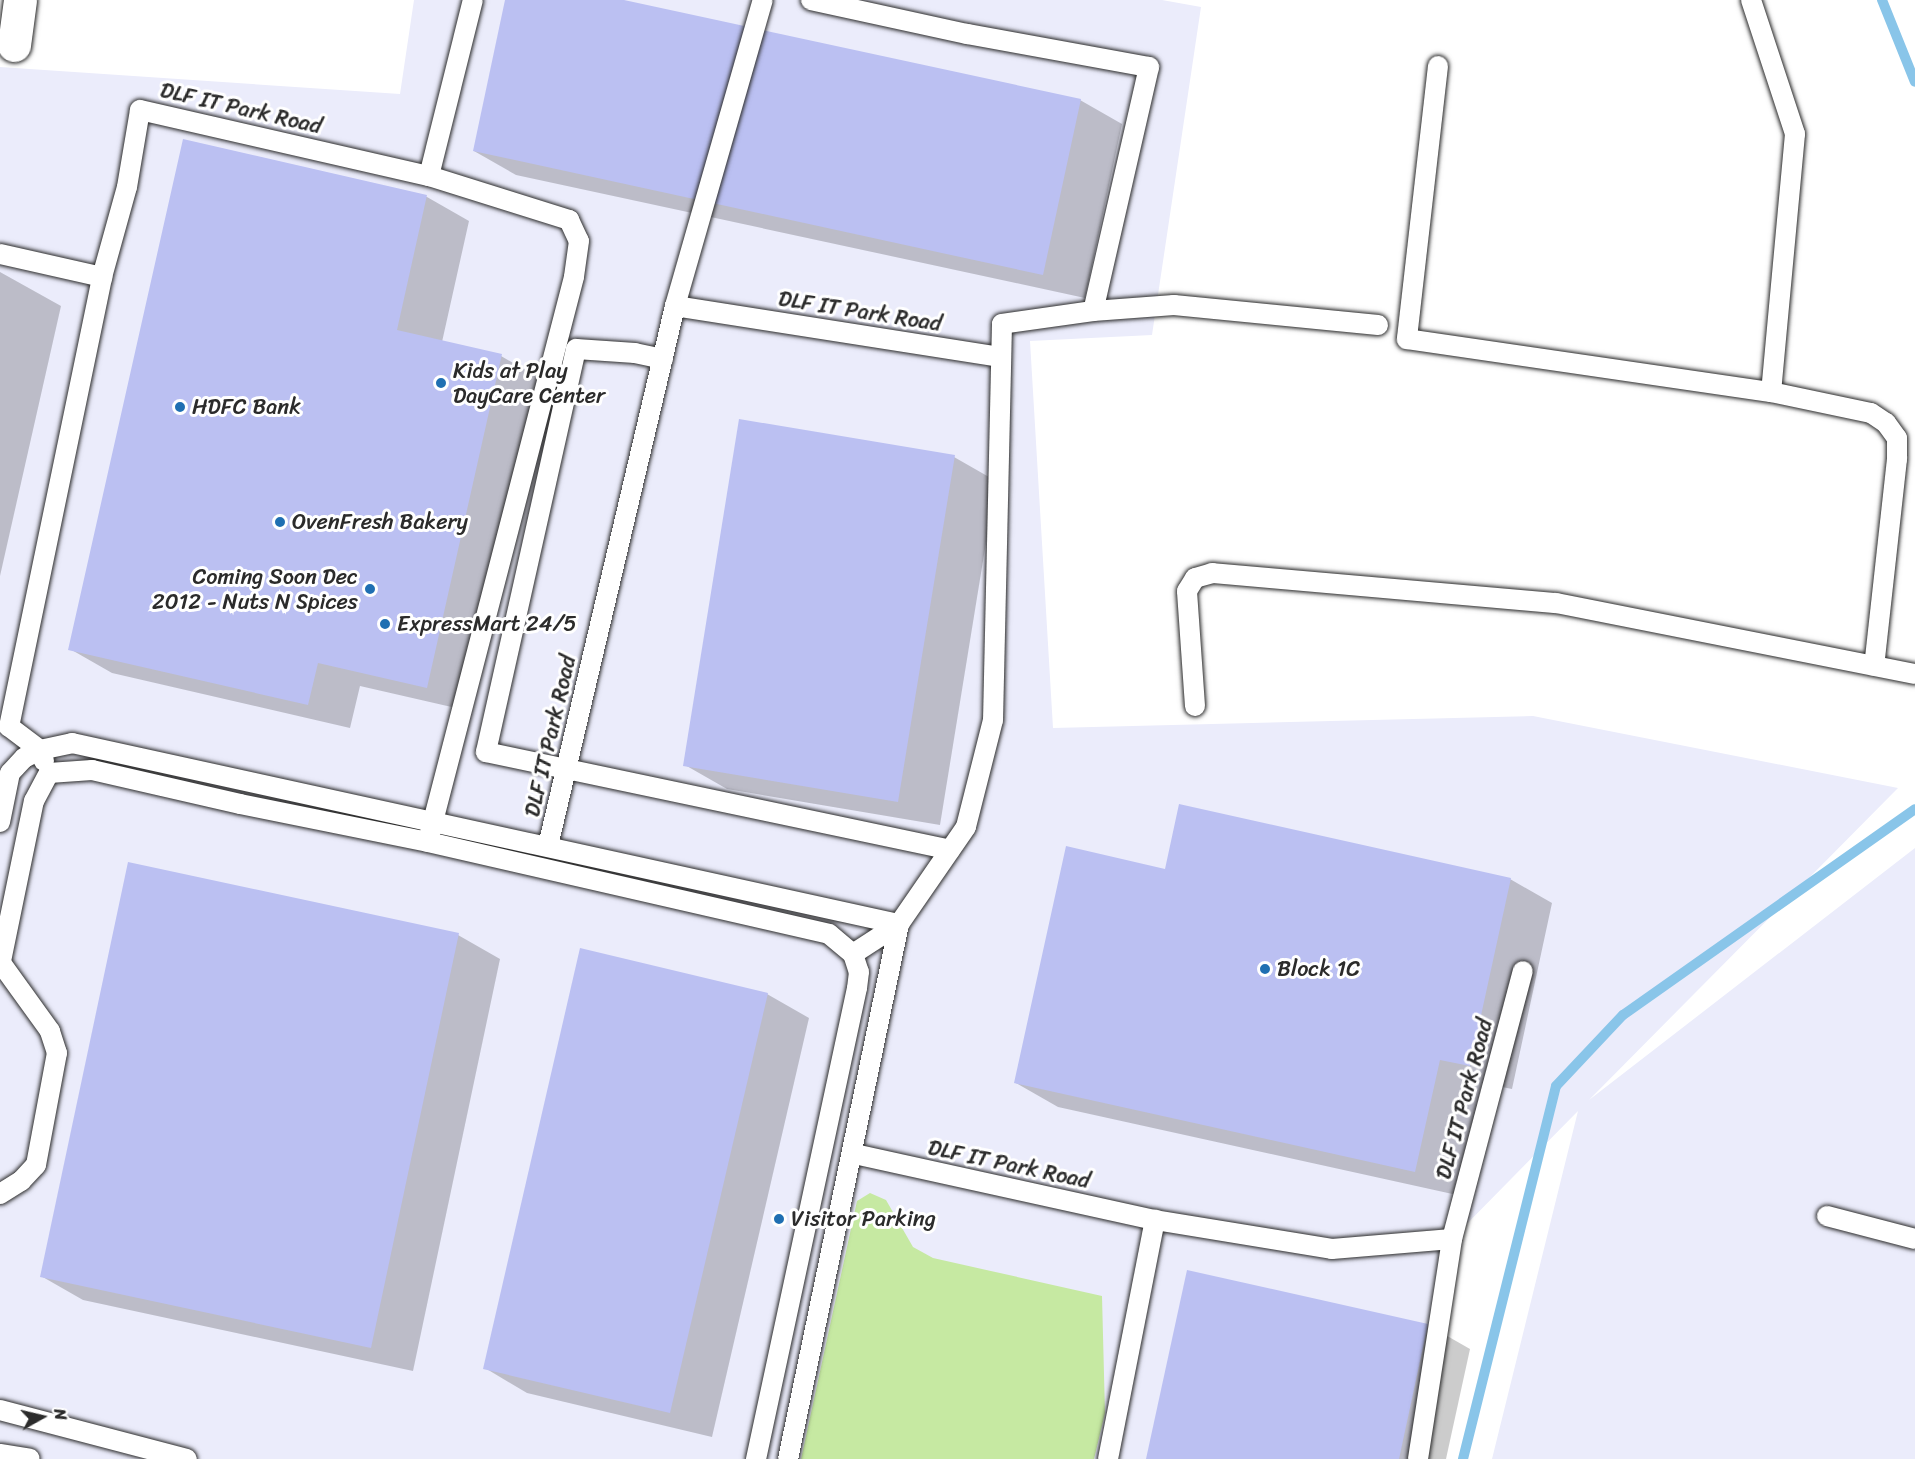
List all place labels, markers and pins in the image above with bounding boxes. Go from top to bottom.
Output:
place label: Kids at Play DayCare Center [453,357,606,408]
marker: Kids at Play DayCare Center [434,376,448,390]
place label: HDFC Bank [192,394,301,420]
marker: HDFC Bank [173,400,187,414]
place label: OvenFresh Bakery [292,509,468,535]
marker: OvenFresh Bakery [273,515,287,529]
place label: Coming Soon Dec 2012 - Nuts N Spices [151,563,358,614]
marker: Coming Soon Dec 2012 - Nuts N Spices [363,582,377,596]
place label: ExpressMart 24/5 [397,611,577,637]
marker: ExpressMart 24/5 [378,617,392,631]
place label: Block 1C [1277,956,1360,982]
marker: Block 1C [1258,962,1272,976]
place label: Visitor Parking [791,1206,936,1232]
marker: Visitor Parking [772,1212,786,1226]

